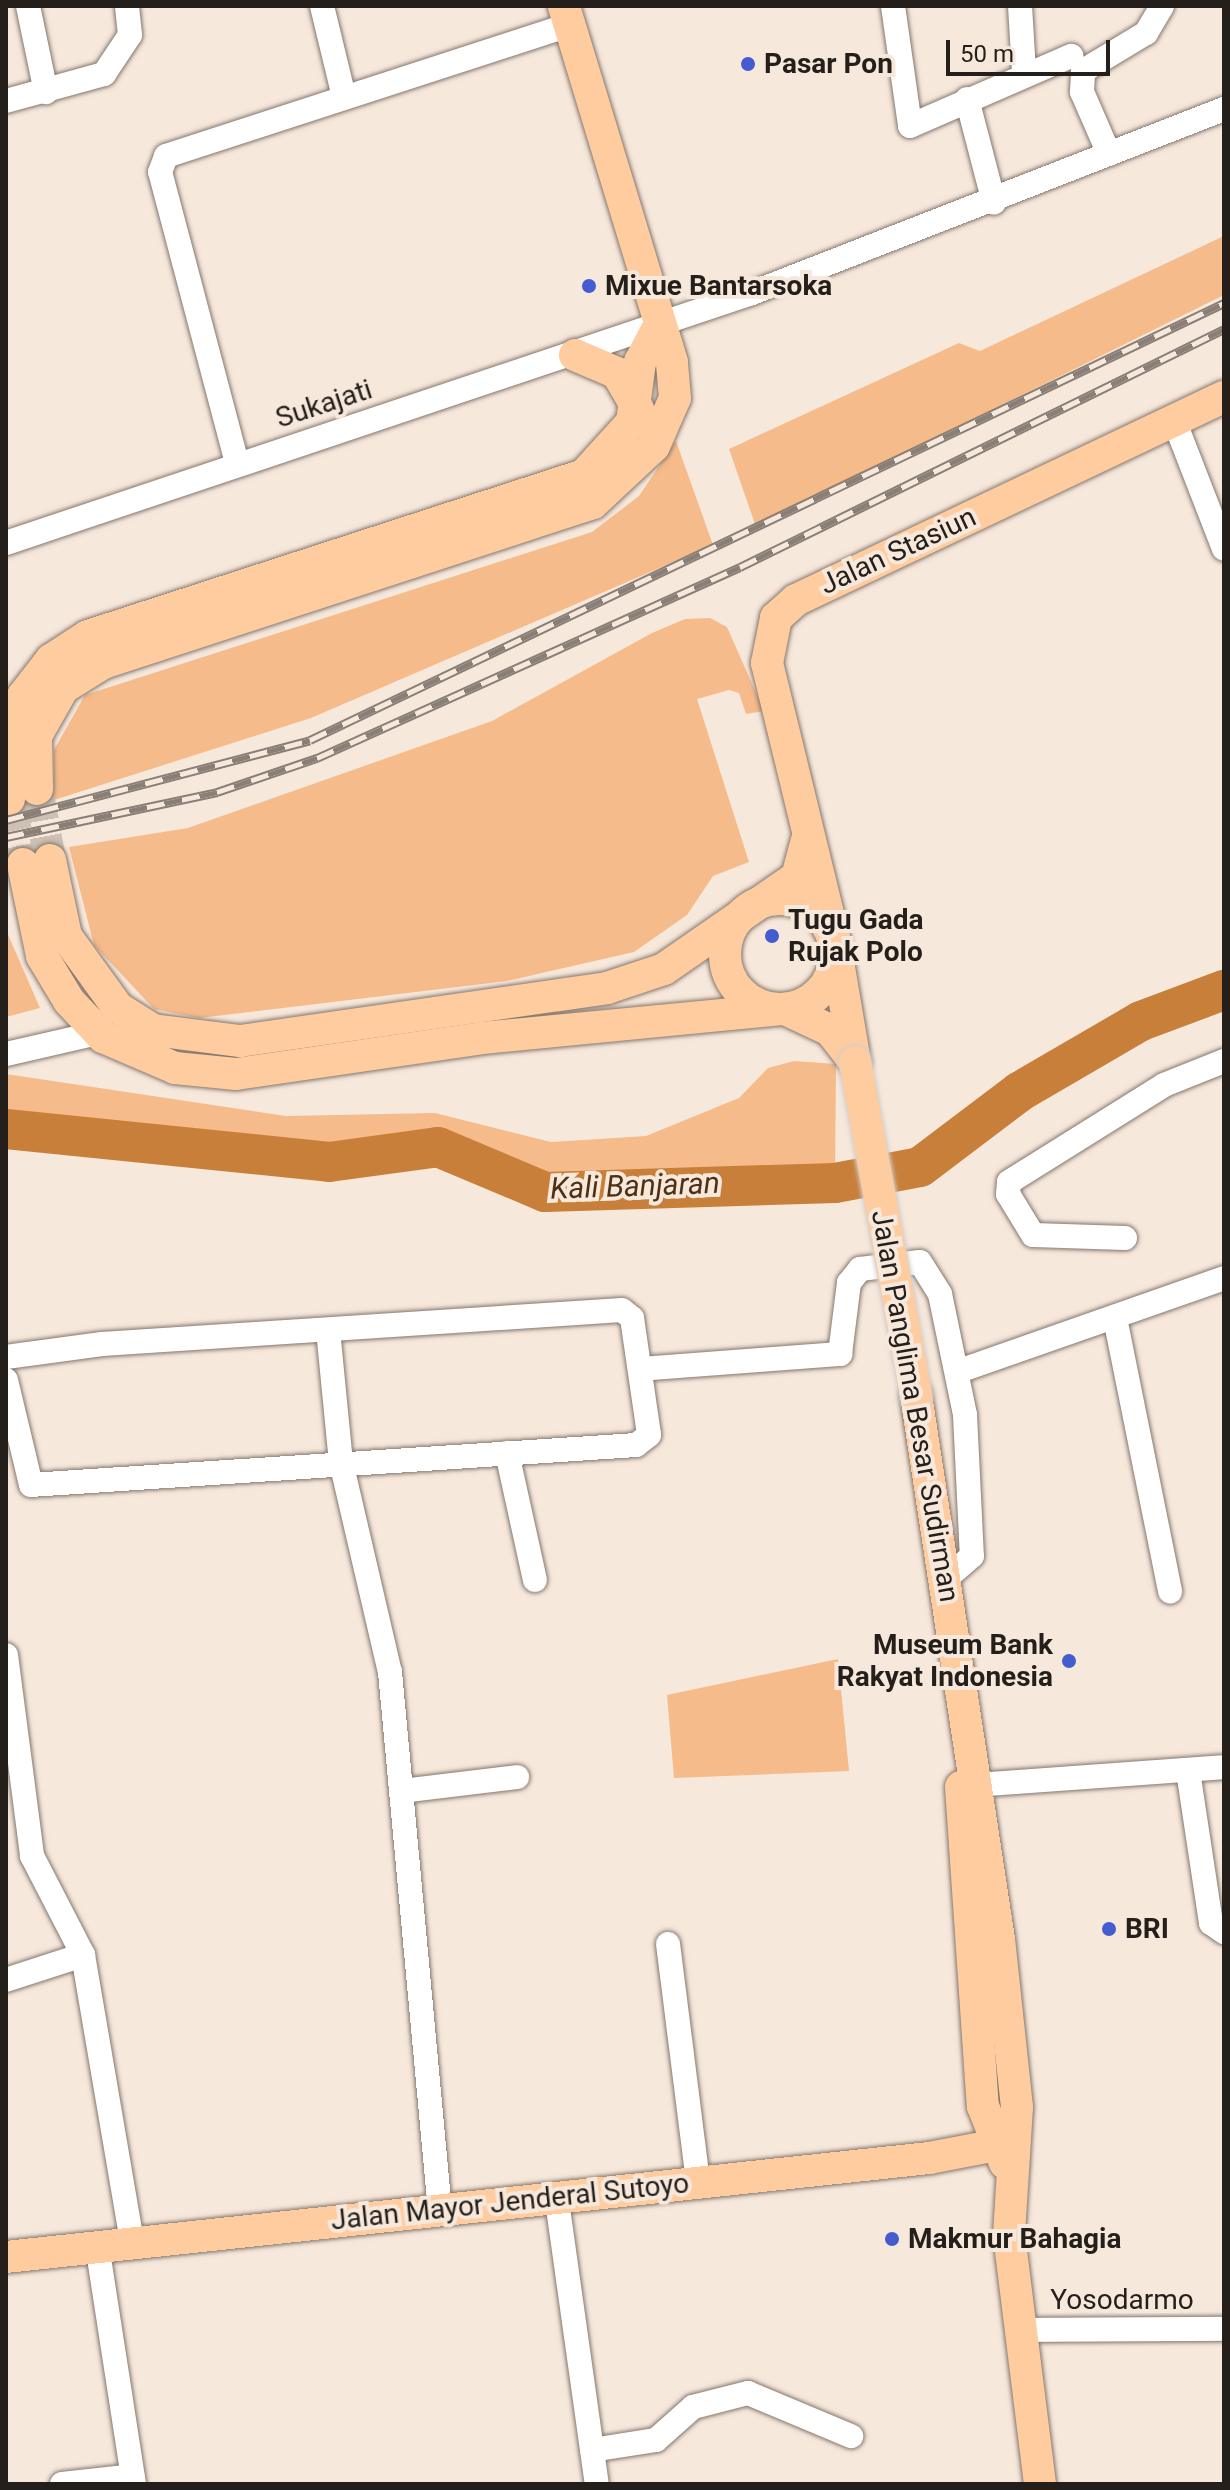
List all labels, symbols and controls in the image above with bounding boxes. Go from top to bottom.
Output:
scale bar [950,24,1114,74]
text: 50 m [960,40,1014,68]
place label: Pasar Pon [764,47,893,81]
marker: Pasar Pon [739,55,757,73]
place label: Mixue Bantarsoka [605,269,832,303]
marker: Mixue Bantarsoka [580,277,598,295]
street label: Sukajati [272,373,376,435]
street label: Jalan Stasiun [815,500,981,602]
place label: Tugu Gada Rujak Polo [788,903,923,969]
marker: Tugu Gada Rujak Polo [763,927,781,945]
water label: Kali Banjaran [550,1165,720,1207]
street label: Jalan Panglima Besar Sudirman [864,1207,966,1605]
place label: Museum Bank Rakyat Indonesia [837,1628,1053,1694]
marker: Museum Bank Rakyat Indonesia [1060,1652,1078,1670]
place label: BRI [1125,1912,1169,1946]
marker: BRI [1100,1920,1118,1938]
street label: Jalan Mayor Jenderal Sutoyo [329,2166,691,2238]
place label: Makmur Bahagia [908,2222,1122,2256]
marker: Makmur Bahagia [883,2230,901,2248]
street label: Yosodarmo [1050,2283,1194,2317]

